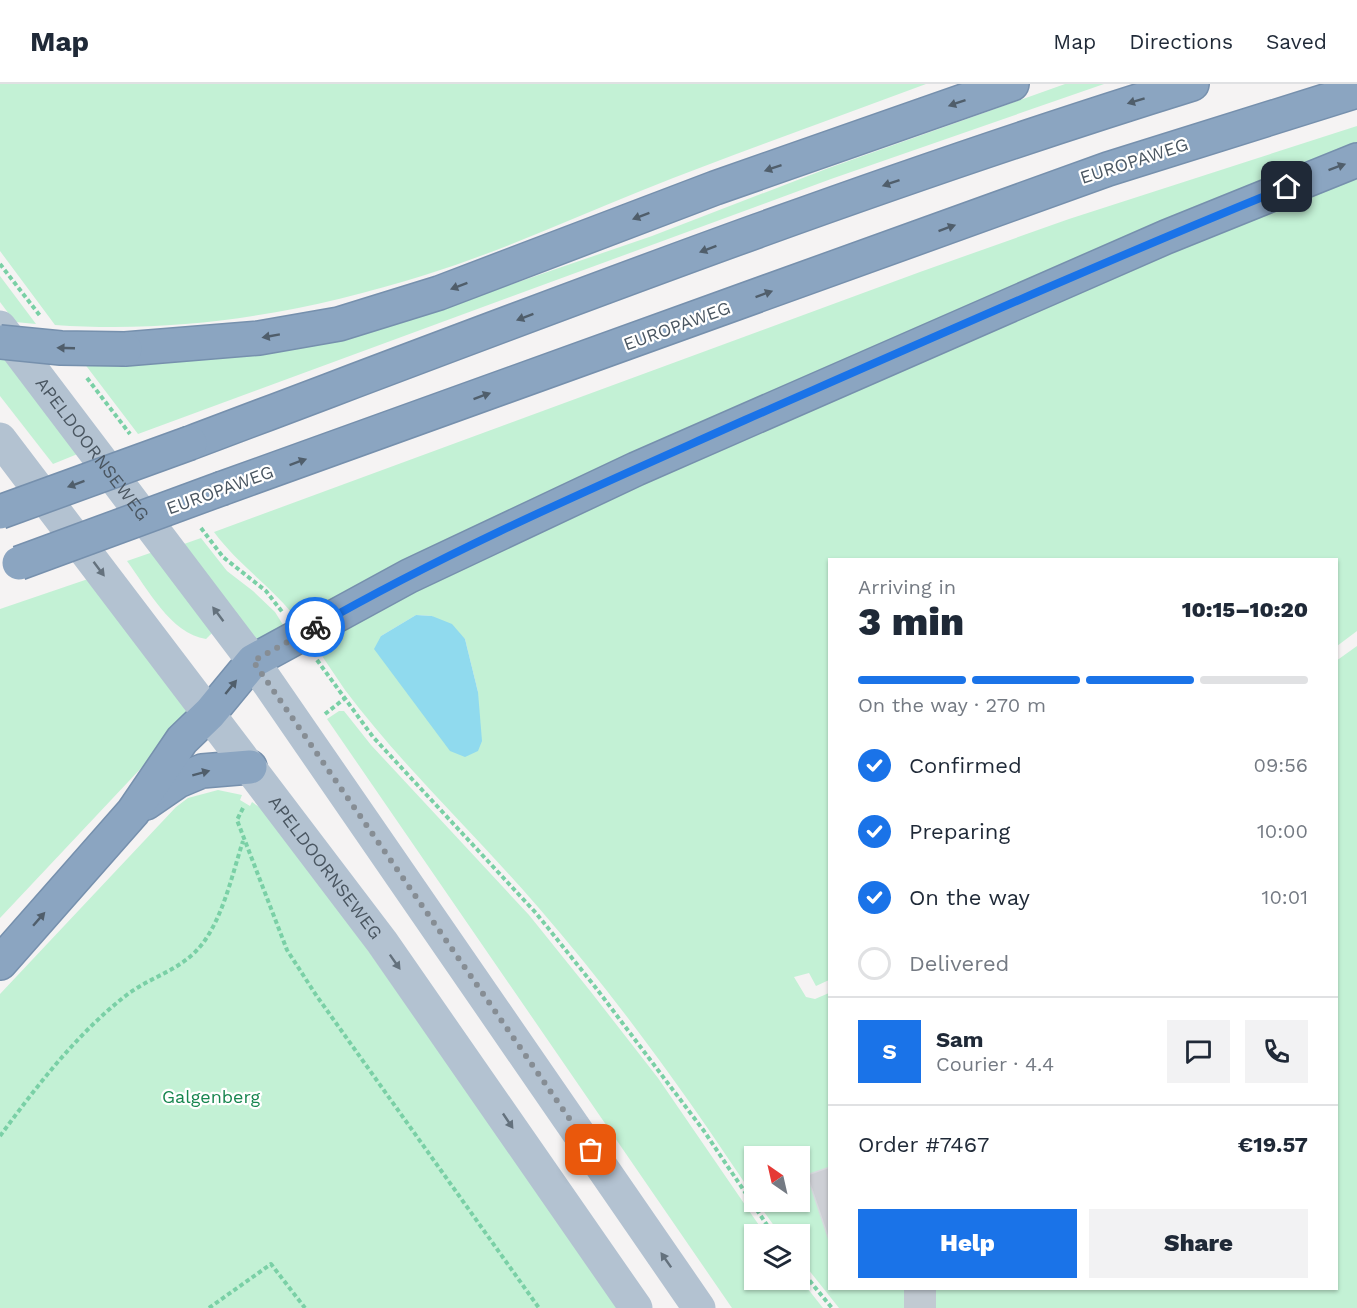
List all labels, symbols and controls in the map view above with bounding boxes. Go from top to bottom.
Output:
text: Map [30,25,89,58]
text: Map [1053,29,1096,54]
text: Directions [1129,29,1233,54]
text: Saved [1266,29,1327,54]
one-way arrow [1127,97,1145,106]
one-way arrow [948,99,966,109]
street label: EUROPAWEG [1077,133,1191,188]
pin [1261,161,1312,212]
one-way arrow [1328,162,1346,171]
one-way arrow [764,163,782,173]
icon: home [1270,170,1303,203]
one-way arrow [882,179,900,189]
one-way arrow [632,212,650,221]
one-way arrow [939,222,957,232]
one-way arrow [698,244,716,254]
one-way arrow [449,281,467,291]
one-way arrow [755,289,773,299]
street label: EUROPAWEG [620,296,733,355]
one-way arrow [516,313,534,322]
one-way arrow [261,332,280,341]
one-way arrow [57,343,76,352]
street label: APELDOORNSEWEG [32,373,154,525]
one-way arrow [473,390,491,400]
one-way arrow [289,456,307,466]
street label: EUROPAWEG [163,460,276,519]
one-way arrow [67,480,85,490]
one-way arrow [93,561,105,576]
text: Arriving in [858,575,956,599]
courier [285,597,345,657]
text: 10:15–10:20 [1182,597,1308,622]
text: 3 min [858,599,964,644]
one-way arrow [212,606,224,621]
icon: bike [299,611,332,644]
one-way arrow [225,679,238,695]
text: On the way · 270 m [858,693,1046,717]
icon: check [858,749,891,782]
text: Confirmed [909,753,1022,778]
text: 09:56 [1254,753,1308,777]
one-way arrow [192,767,210,777]
street label: APELDOORNSEWEG [265,791,387,943]
icon: check [858,815,891,848]
text: Preparing [909,819,1010,844]
text: 10:00 [1257,819,1308,843]
icon: check [858,881,891,914]
text: On the way [909,885,1030,910]
text: 10:01 [1262,885,1308,909]
one-way arrow [32,912,45,927]
text: Delivered [909,951,1009,976]
one-way arrow [389,953,401,969]
button: chat [1167,1020,1230,1083]
button: phone [1245,1020,1308,1083]
text: Sam [936,1027,984,1052]
text: S [882,1039,897,1064]
text: Courier · 4.4 [936,1052,1054,1076]
park label: Galgenberg [162,1086,260,1107]
one-way arrow [502,1113,514,1129]
pin [565,1124,616,1175]
text: Order #7467 [858,1132,989,1157]
text: €19.57 [1238,1132,1308,1157]
icon: bag [574,1133,607,1166]
north arrow [744,1146,810,1212]
map controls [744,1146,810,1290]
button: Help [858,1209,1077,1278]
button: Share [1089,1209,1308,1278]
button: layers [744,1224,810,1290]
one-way arrow [660,1252,672,1268]

